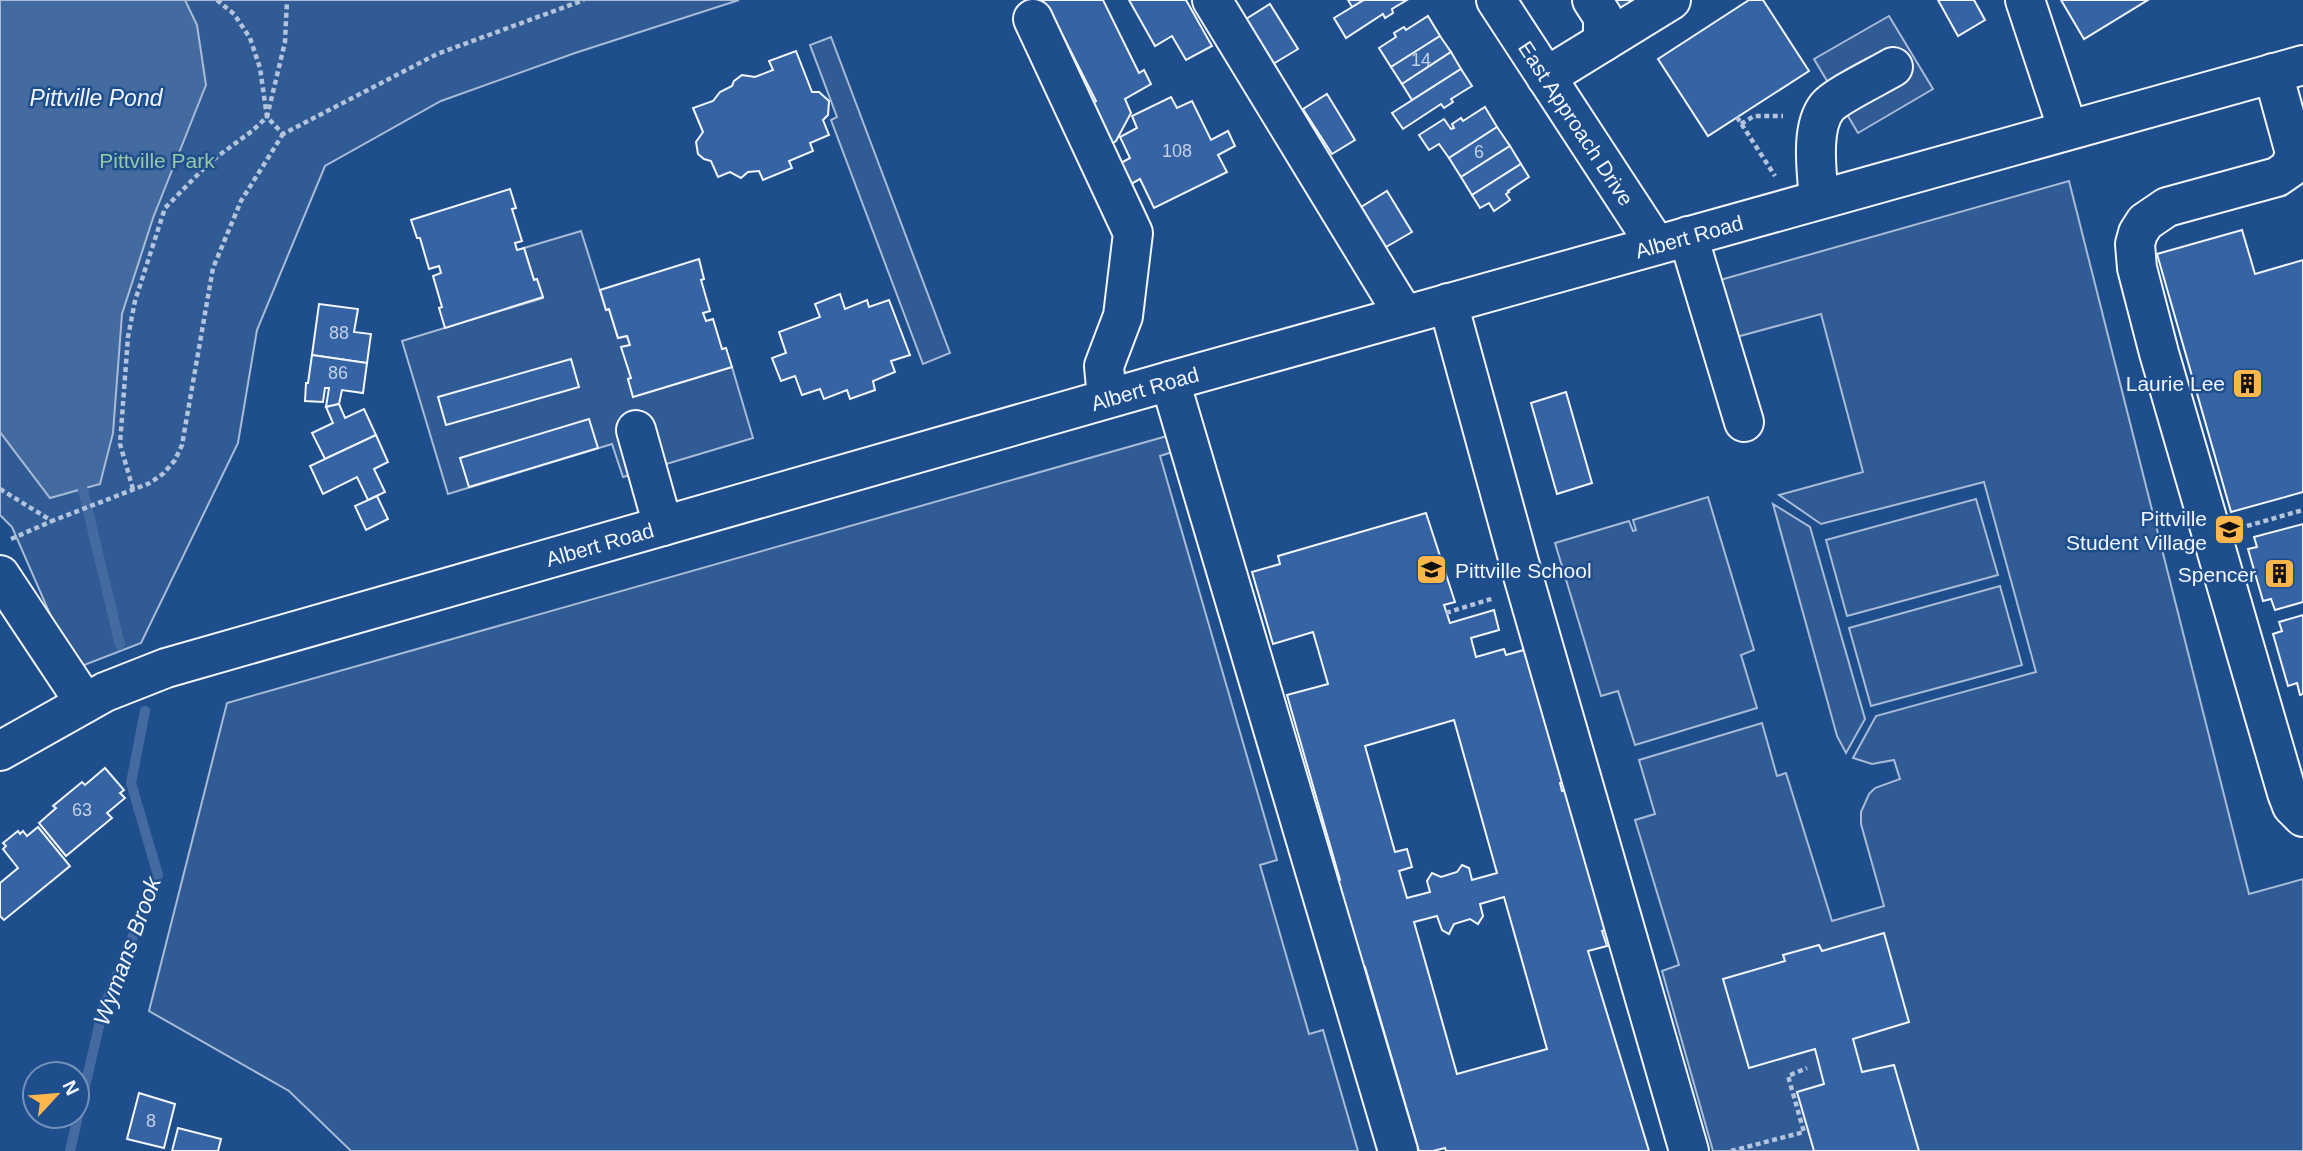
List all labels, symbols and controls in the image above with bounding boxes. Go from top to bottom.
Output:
street label: East Approach Drive [1514,37,1638,210]
house number: 14 [1411,50,1431,70]
water label: Pittville Pond [30,85,164,111]
house number: 108 [1162,141,1192,161]
house number: 6 [1474,142,1484,162]
park label: Pittville Park [99,149,215,172]
street label: Albert Road [1632,210,1746,262]
house number: 88 [329,323,349,343]
street label: Albert Road [1088,362,1201,415]
house number: 86 [328,363,348,383]
building icon: Laurie Lee [2231,366,2265,400]
place label: Laurie Lee [2126,372,2225,395]
place label: Pittville Student Village [2066,507,2207,554]
school or university icon: Pittville Student Village [2213,513,2247,547]
street label: Albert Road [543,518,656,570]
school or university icon: Pittville School [1415,553,1449,587]
building icon: Spencer [2262,557,2296,591]
place label: Pittville School [1455,559,1592,582]
place label: Spencer [2178,563,2256,586]
house number: 63 [72,800,92,820]
water label: Wymans Brook [88,872,166,1029]
north arrow [21,1060,91,1130]
text: N [58,1077,83,1099]
house number: 8 [146,1111,156,1131]

